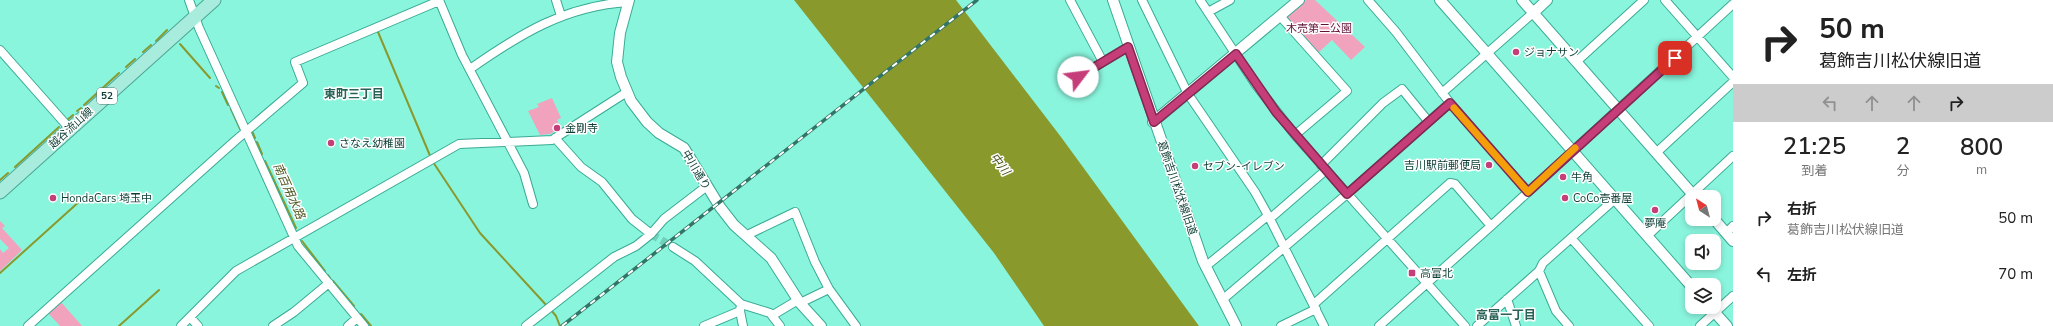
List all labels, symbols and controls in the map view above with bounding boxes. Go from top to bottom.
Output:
text: 50 m [1819,10,1885,48]
icon: right [1753,16,1805,68]
park label: 木売第二公園 [1286,21,1352,36]
pin [1658,41,1692,75]
place label: ジョナサン [1524,45,1579,60]
marker: ジョナサン [1511,47,1521,57]
icon: arrive [1664,47,1686,69]
text: 葛飾吉川松伏線旧道 [1819,49,1981,73]
position arrow [1057,56,1099,98]
district label: 東町三丁目 [324,86,384,102]
road number: 52 [97,88,117,104]
icon: left [1819,92,1841,114]
icon: ahead [1861,92,1883,114]
icon: ahead [1903,92,1925,114]
icon: right [1945,92,1967,114]
street label: 越谷流山線 [46,104,96,152]
place label: 金剛寺 [565,121,598,136]
marker: 金剛寺 [552,123,562,133]
text: 21:25 [1783,130,1846,162]
text: 2 [1896,130,1910,162]
text: 800 [1960,131,2003,163]
place label: さなえ幼稚園 [339,136,405,151]
marker: さなえ幼稚園 [326,138,336,148]
street label: 葛飾吉川松伏線旧道 [1154,139,1200,237]
street label: 中川通り [678,147,714,193]
water label: 中川 [986,150,1015,180]
place label: 吉川駅前郵便局 [1404,158,1481,173]
place label: セブン-イレブン [1203,159,1285,174]
water label: 南百用水路 [269,160,309,223]
marker: 吉川駅前郵便局 [1484,160,1494,170]
marker: セブン-イレブン [1190,161,1200,171]
text: m [1976,161,1987,179]
text: 到着 [1801,162,1827,180]
text: 分 [1897,162,1910,180]
place label: 牛角 [1571,170,1593,185]
marker: 牛角 [1558,172,1568,182]
north arrow [1685,190,1721,226]
map controls [1685,190,1721,314]
place label: HondaCars 埼玉中 [61,191,152,206]
place label: CoCo壱番屋 [1573,191,1632,206]
marker: HondaCars 埼玉中 [48,193,58,203]
marker: CoCo壱番屋 [1560,193,1570,203]
text: 右折 [1787,199,1817,219]
marker: 夢庵 [1650,205,1660,215]
icon: right [1753,207,1775,229]
text: 50 m [1998,208,2033,228]
place label: 夢庵 [1644,216,1666,231]
text: 葛飾吉川松伏線旧道 [1787,221,1904,239]
button: sound [1685,234,1721,270]
icon: left [1753,263,1775,285]
text: 70 m [1998,264,2033,284]
text: 左折 [1787,265,1817,285]
place label: 高富北 [1420,266,1453,281]
marker: 高富北 [1407,268,1417,278]
button: layers [1685,278,1721,314]
district label: 高富一丁目 [1476,307,1536,323]

